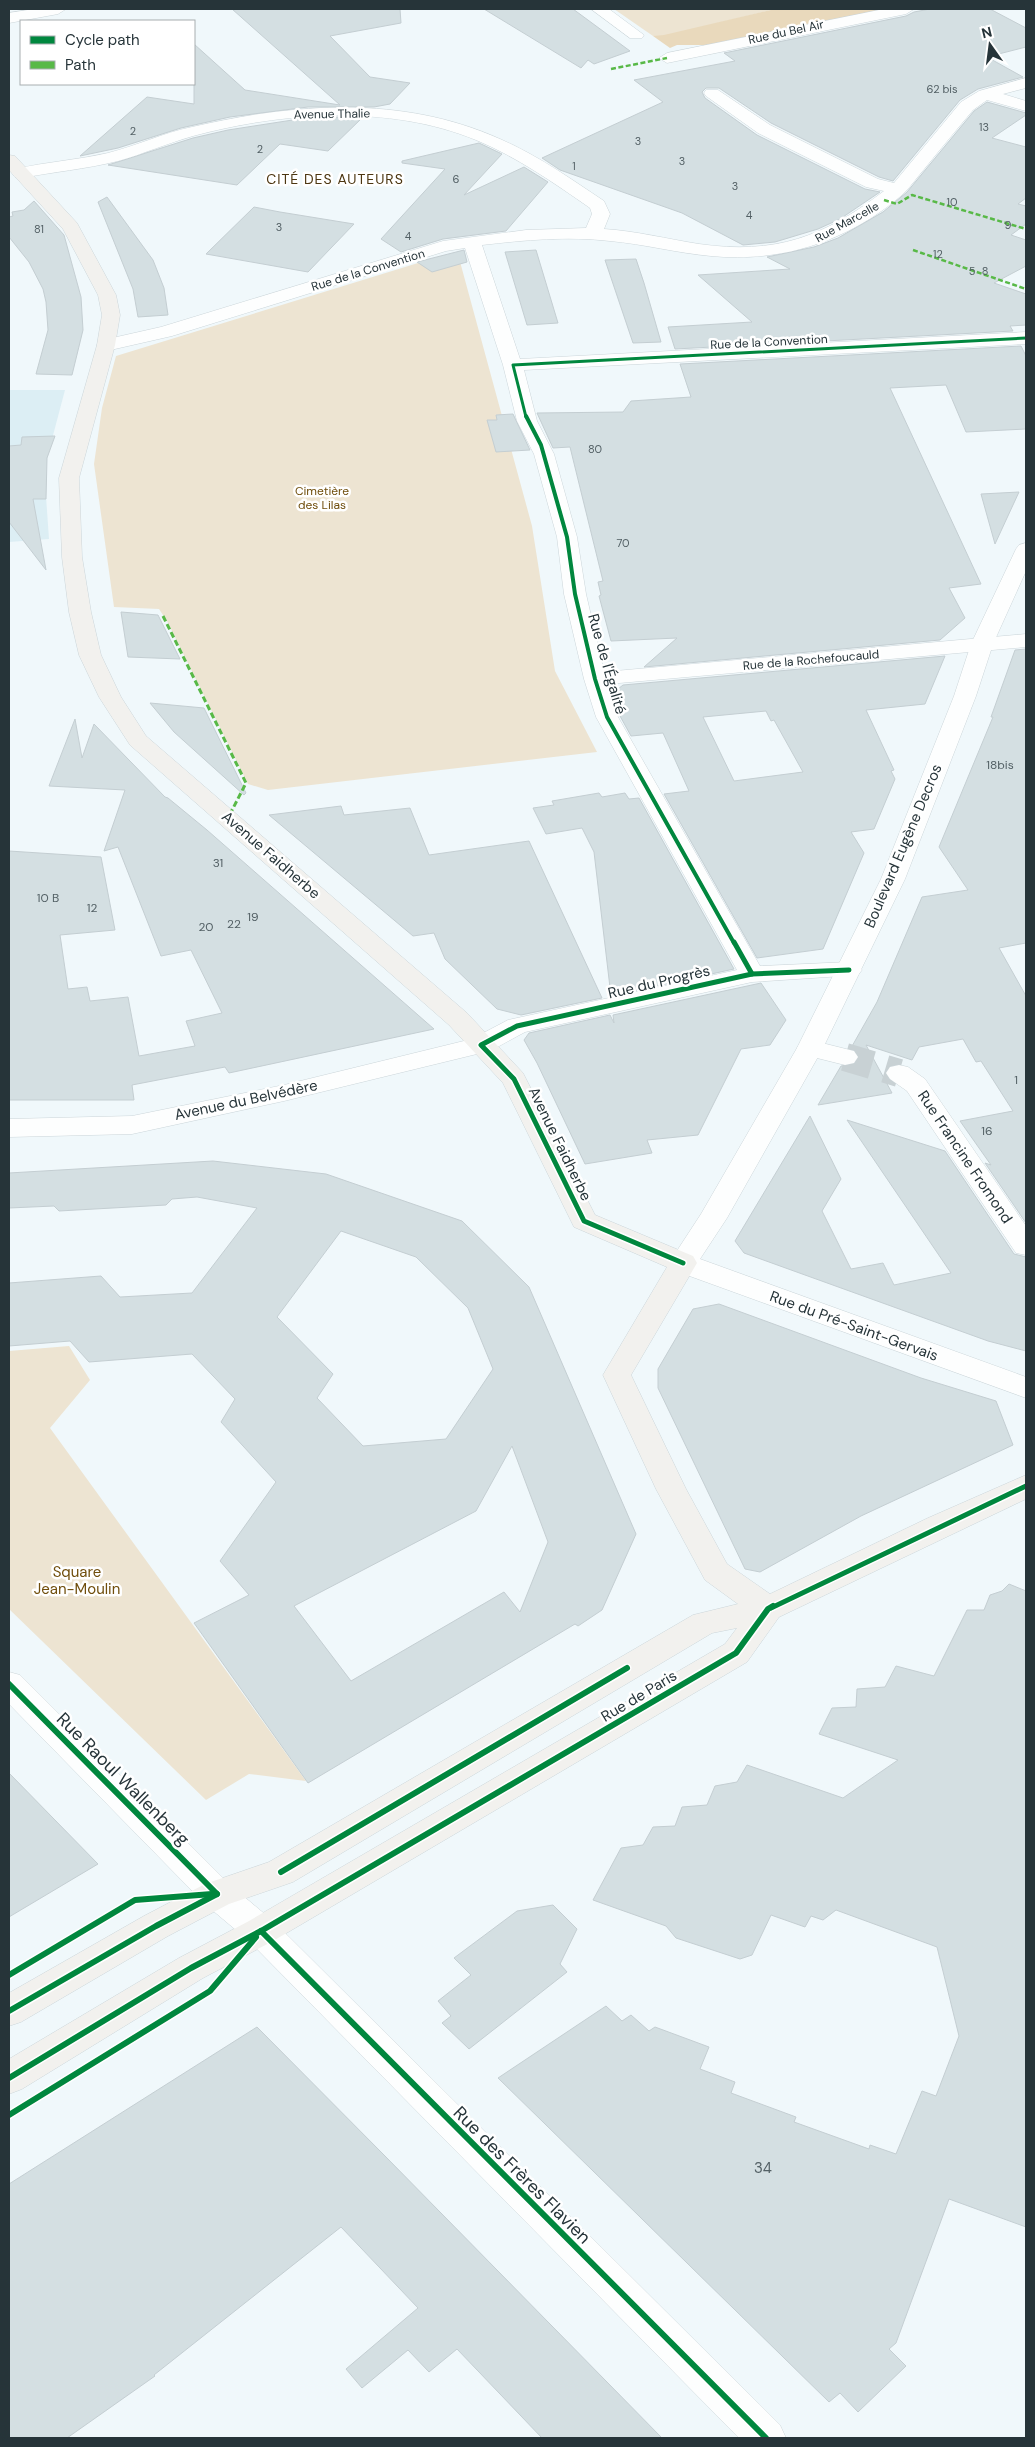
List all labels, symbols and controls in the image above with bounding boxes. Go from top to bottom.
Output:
street label: Rue du Bel Air [747,16,826,48]
legend [20,20,195,85]
north arrow [965,20,1015,70]
text: N [980,22,994,42]
text: Cycle path [65,30,140,50]
text: Path [65,55,96,75]
house number: 62 bis [927,82,957,96]
street label: Avenue Thalie [294,105,371,123]
house number: 13 [979,120,989,134]
house number: 2 [130,124,136,138]
house number: 3 [635,134,641,148]
house number: 2 [257,142,263,156]
house number: 3 [679,154,685,168]
house number: 1 [572,159,576,173]
district label: CITÉ DES AUTEURS [266,170,404,188]
house number: 6 [453,172,460,186]
house number: 3 [732,179,738,193]
house number: 10 [947,195,957,209]
street label: Rue Marcelle [812,198,882,246]
house number: 4 [746,208,753,222]
house number: 9 [1005,218,1012,232]
house number: 3 [276,220,282,234]
house number: 81 [34,222,44,236]
house number: 4 [405,229,412,243]
street label: Rue de la Convention [309,245,427,295]
house number: 12 [933,247,943,261]
house number: 5 [969,264,976,278]
house number: 8 [982,264,988,278]
street label: Rue de la Convention [710,331,828,353]
house number: 80 [588,442,602,456]
park label: Cimetière des Lilas [295,483,349,513]
house number: 70 [616,536,630,550]
street label: Rue de l'Égalité [583,611,631,717]
street label: Rue de la Rochefoucauld [742,646,880,674]
house number: 18bis [986,757,1014,773]
street label: Boulevard Eugène Decros [859,761,947,931]
street label: Avenue Faidherbe [218,807,324,903]
house number: 31 [213,855,223,871]
house number: 10 B [37,890,59,906]
house number: 12 [87,900,97,916]
house number: 19 [247,909,259,925]
house number: 22 [227,916,241,932]
house number: 20 [198,919,214,935]
street label: Rue du Progrès [606,961,712,1003]
house number: 1 [1014,1072,1018,1088]
street label: Avenue du Belvédère [173,1075,319,1125]
street label: Avenue Faidherbe [524,1084,596,1204]
street label: Rue Francine Fromond [913,1087,1017,1227]
house number: 16 [981,1123,993,1139]
street label: Rue du Pré-Saint-Gervais [767,1286,941,1366]
park label: Square Jean-Moulin [34,1562,120,1599]
street label: Rue de Paris [597,1666,681,1726]
street label: Rue Raoul Wallenberg [51,1707,195,1851]
street label: Rue des Frères Flavien [448,2101,596,2249]
house number: 34 [754,2158,772,2178]

